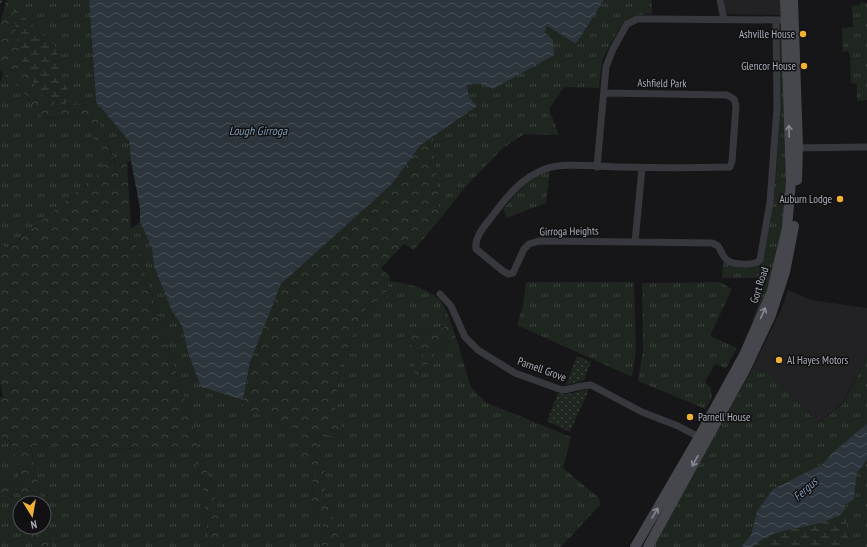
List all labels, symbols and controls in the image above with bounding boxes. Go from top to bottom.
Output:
place label: Ashville House [739,27,795,41]
marker: Ashville House [798,29,808,39]
place label: Glencor House [741,59,796,73]
marker: Glencor House [799,61,809,71]
street label: Ashfield Park [637,76,687,90]
water label: Lough Girroga [229,123,288,138]
one-way arrow [785,125,793,138]
place label: Auburn Lodge [779,192,832,206]
marker: Auburn Lodge [835,194,845,204]
street label: Girroga Heights [539,223,599,239]
street label: Gort Road [747,265,772,305]
one-way arrow [760,307,767,319]
place label: Al Hayes Motors [787,353,849,367]
street label: Parnell Grove [516,354,569,384]
marker: Al Hayes Motors [774,355,784,365]
place label: Parnell House [698,410,751,424]
marker: Parnell House [685,412,695,422]
one-way arrow [690,455,698,467]
water label: Fergus [790,473,822,504]
north arrow [12,495,52,535]
one-way arrow [651,507,659,519]
text: N [30,517,38,532]

